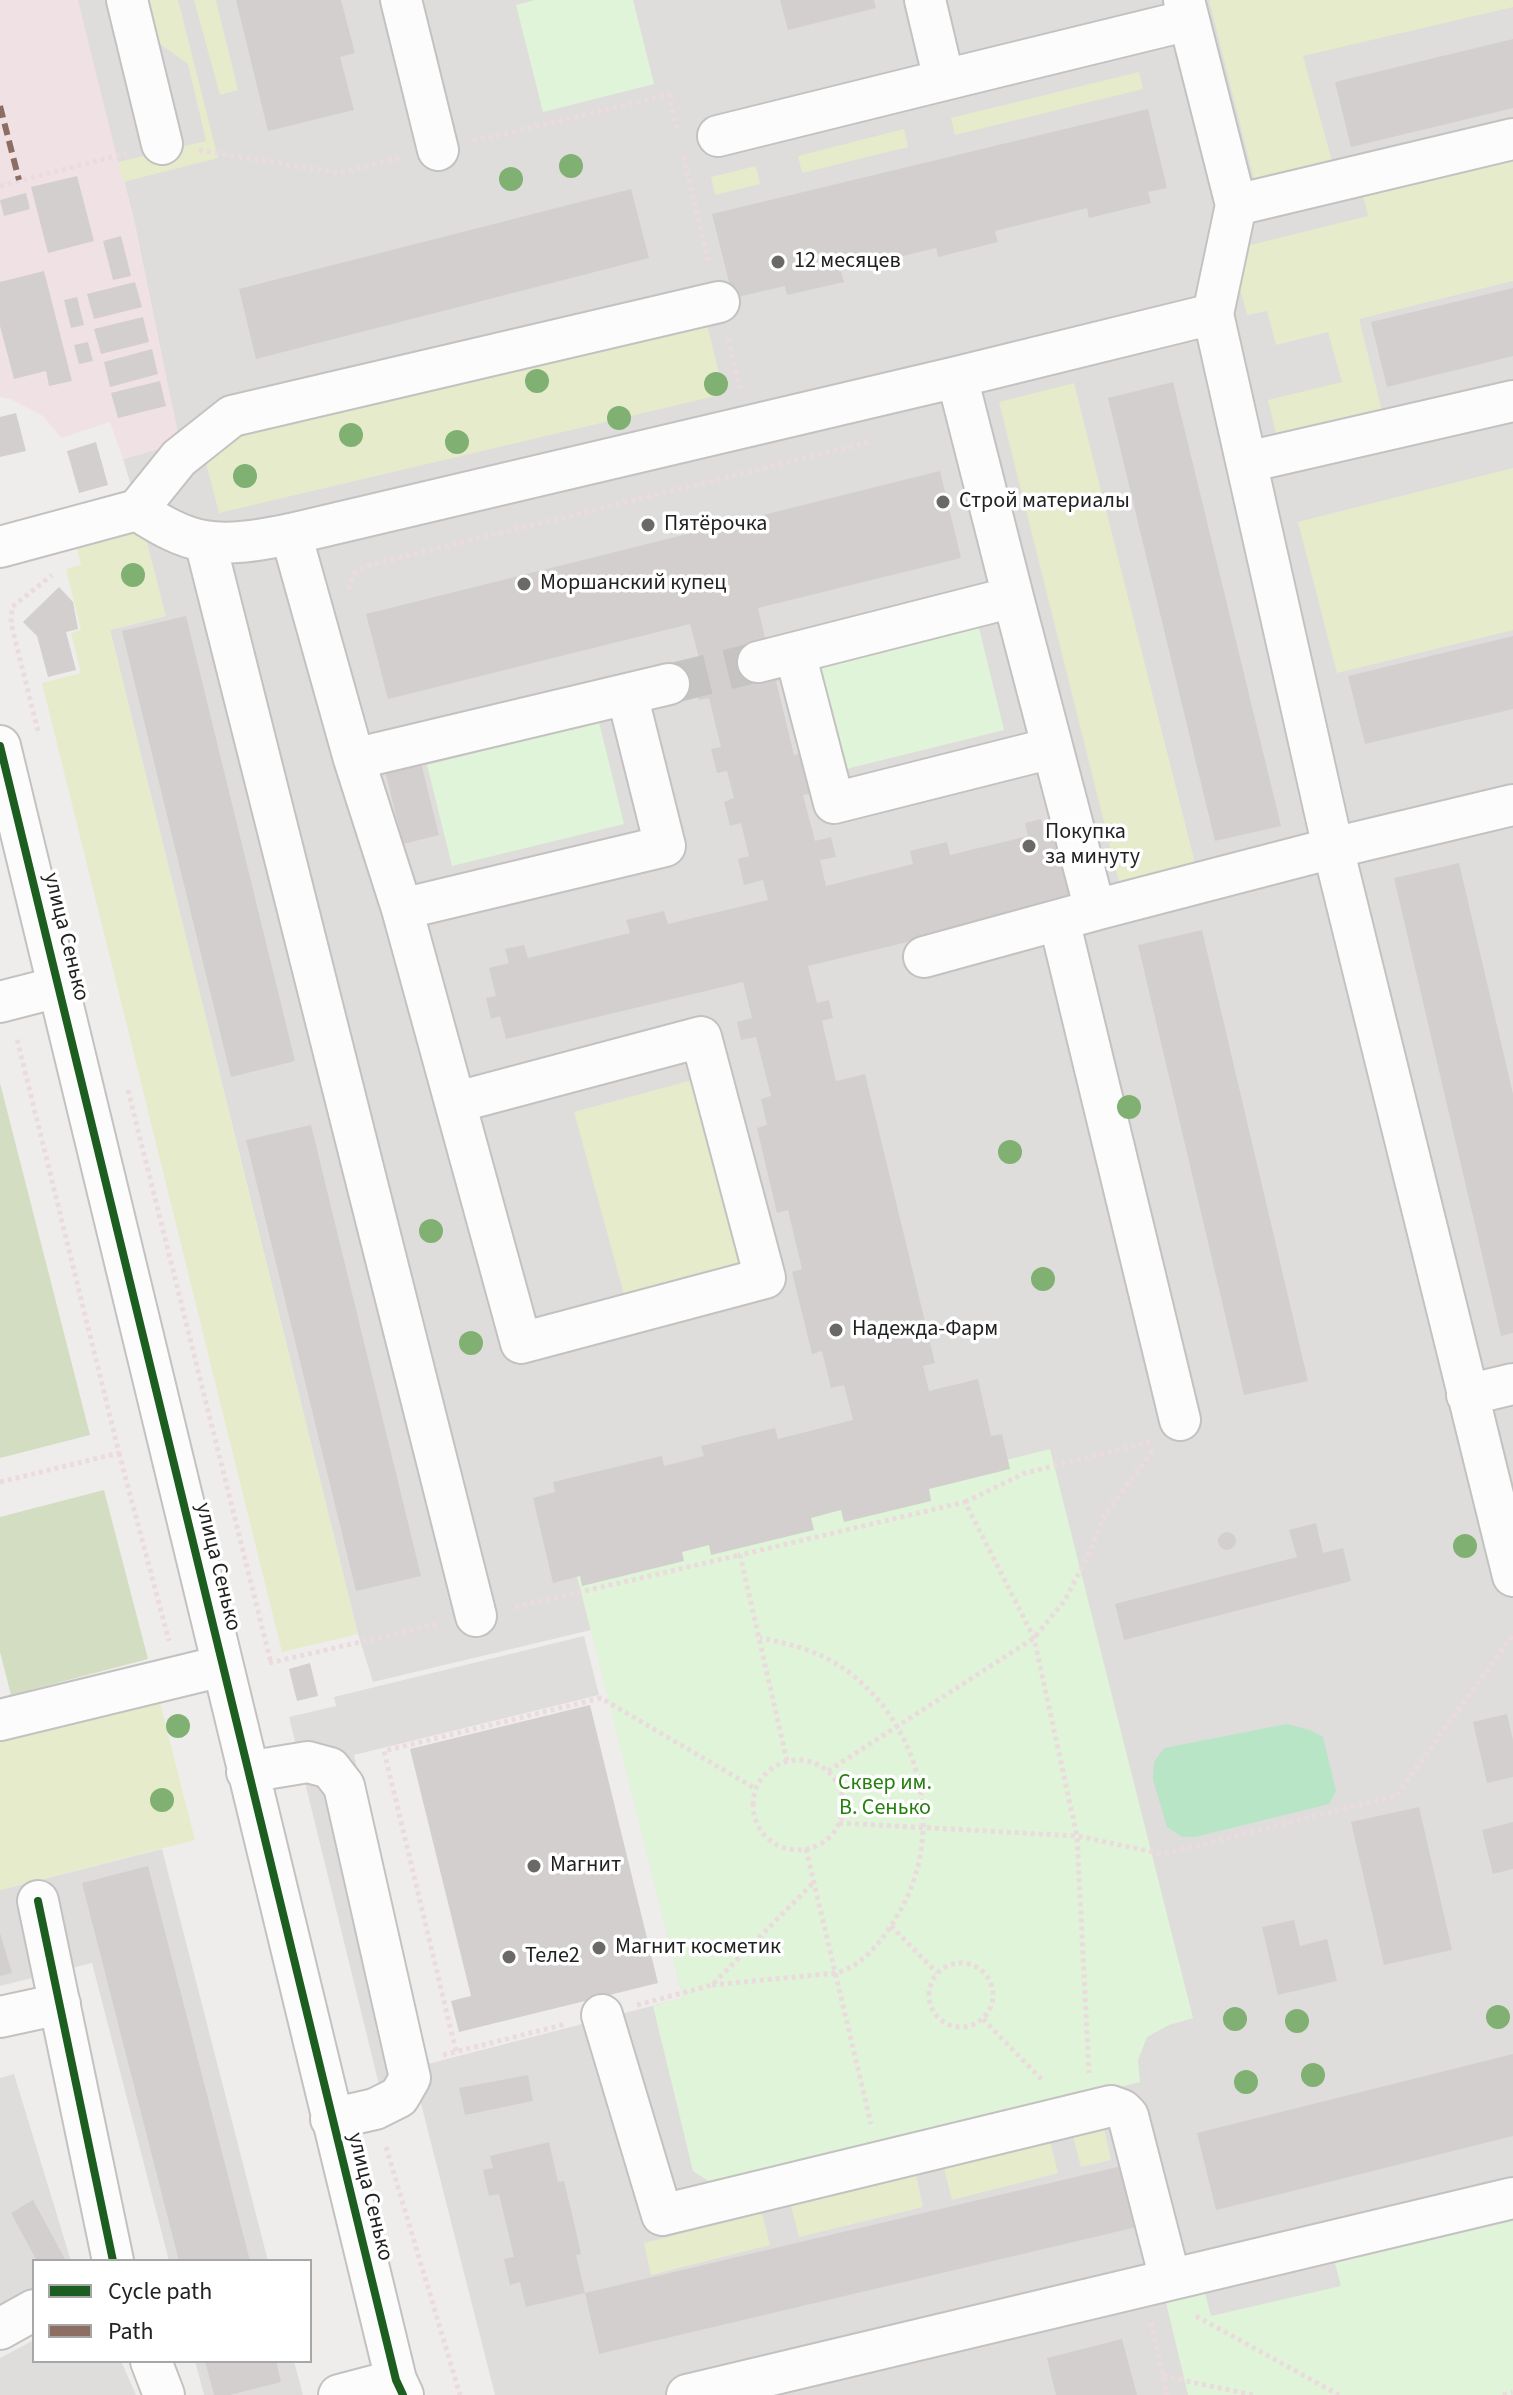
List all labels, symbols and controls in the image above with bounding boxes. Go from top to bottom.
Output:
place label: 12 месяцев [794,249,901,275]
marker: 12 месяцев [769,253,787,271]
place label: Строй материалы [959,489,1130,515]
marker: Строй материалы [934,493,952,511]
place label: Пятёрочка [664,512,767,538]
marker: Пятёрочка [639,516,657,534]
place label: Моршанский купец [540,571,726,597]
marker: Моршанский купец [515,575,533,593]
place label: Покупка за минуту [1045,820,1140,872]
marker: Покупка за минуту [1020,837,1038,855]
street label: улица Сенько [36,870,94,1004]
place label: Надежда-Фарм [852,1317,998,1343]
marker: Надежда-Фарм [827,1321,845,1339]
street label: улица Сенько [188,1500,246,1634]
park label: Сквер им. В. Сенько [838,1771,932,1822]
place label: Магнит [550,1853,621,1879]
marker: Магнит [525,1857,543,1875]
place label: Магнит косметик [615,1935,781,1961]
marker: Магнит косметик [590,1939,608,1957]
place label: Теле2 [525,1944,580,1970]
marker: Теле2 [500,1948,518,1966]
street label: улица Сенько [340,2130,398,2264]
legend [32,2259,312,2363]
text: Cycle path [108,2274,212,2309]
text: Path [108,2314,154,2349]

